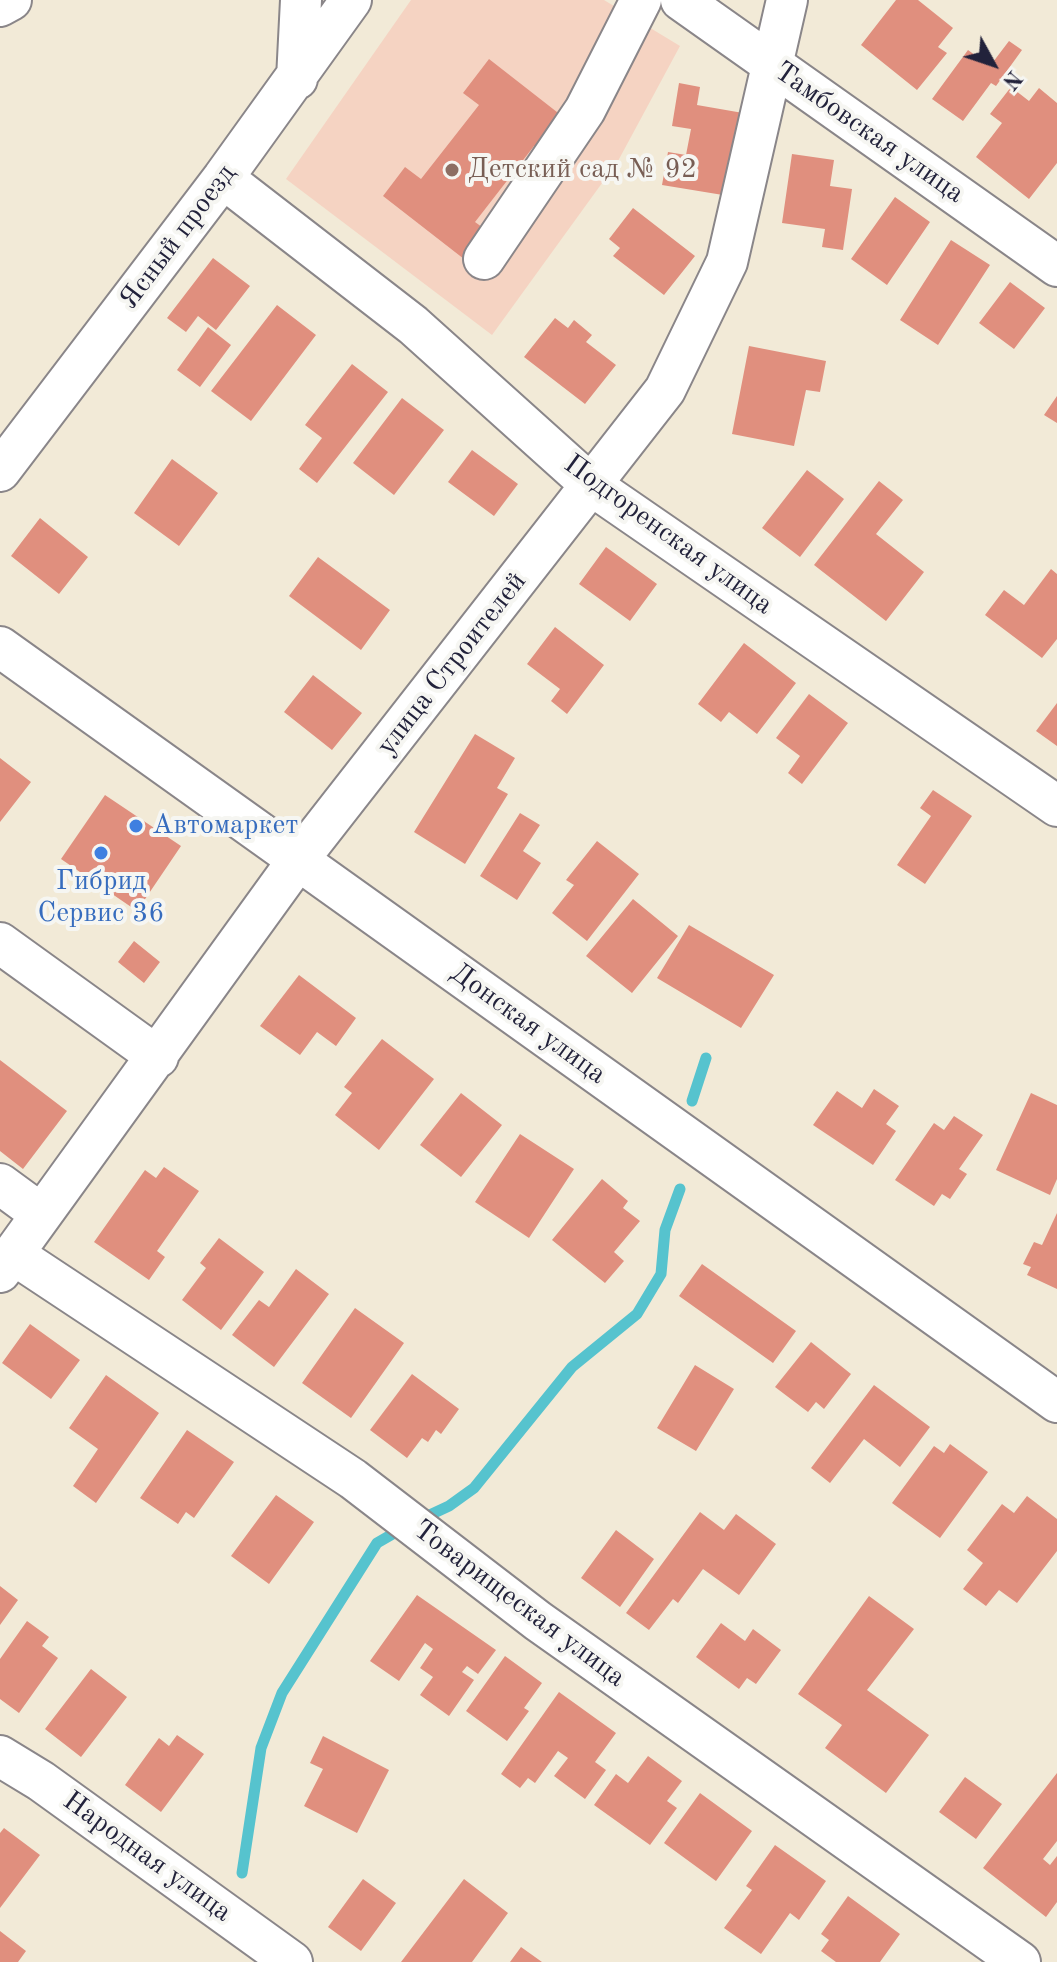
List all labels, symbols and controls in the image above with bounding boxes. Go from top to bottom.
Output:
north arrow [953,24,1033,104]
street label: Тамбовская улица [768,55,970,211]
text: N [998,66,1025,93]
place label: Детский сад № 92 [468,153,697,187]
street label: Ясный проезд [113,158,243,316]
marker: Детский сад № 92 [443,161,461,179]
street label: Подгоренская улица [557,448,779,622]
street label: улица Строителей [370,566,534,762]
place label: Автомаркет [152,809,299,843]
marker: Автомаркет [127,817,145,835]
marker: Гибрид Сервис 36 [92,844,110,862]
place label: Гибрид Сервис 36 [37,865,165,931]
street label: Донская улица [444,956,612,1092]
street label: Товарищеская улица [406,1513,632,1695]
street label: Народная улица [56,1785,238,1929]

